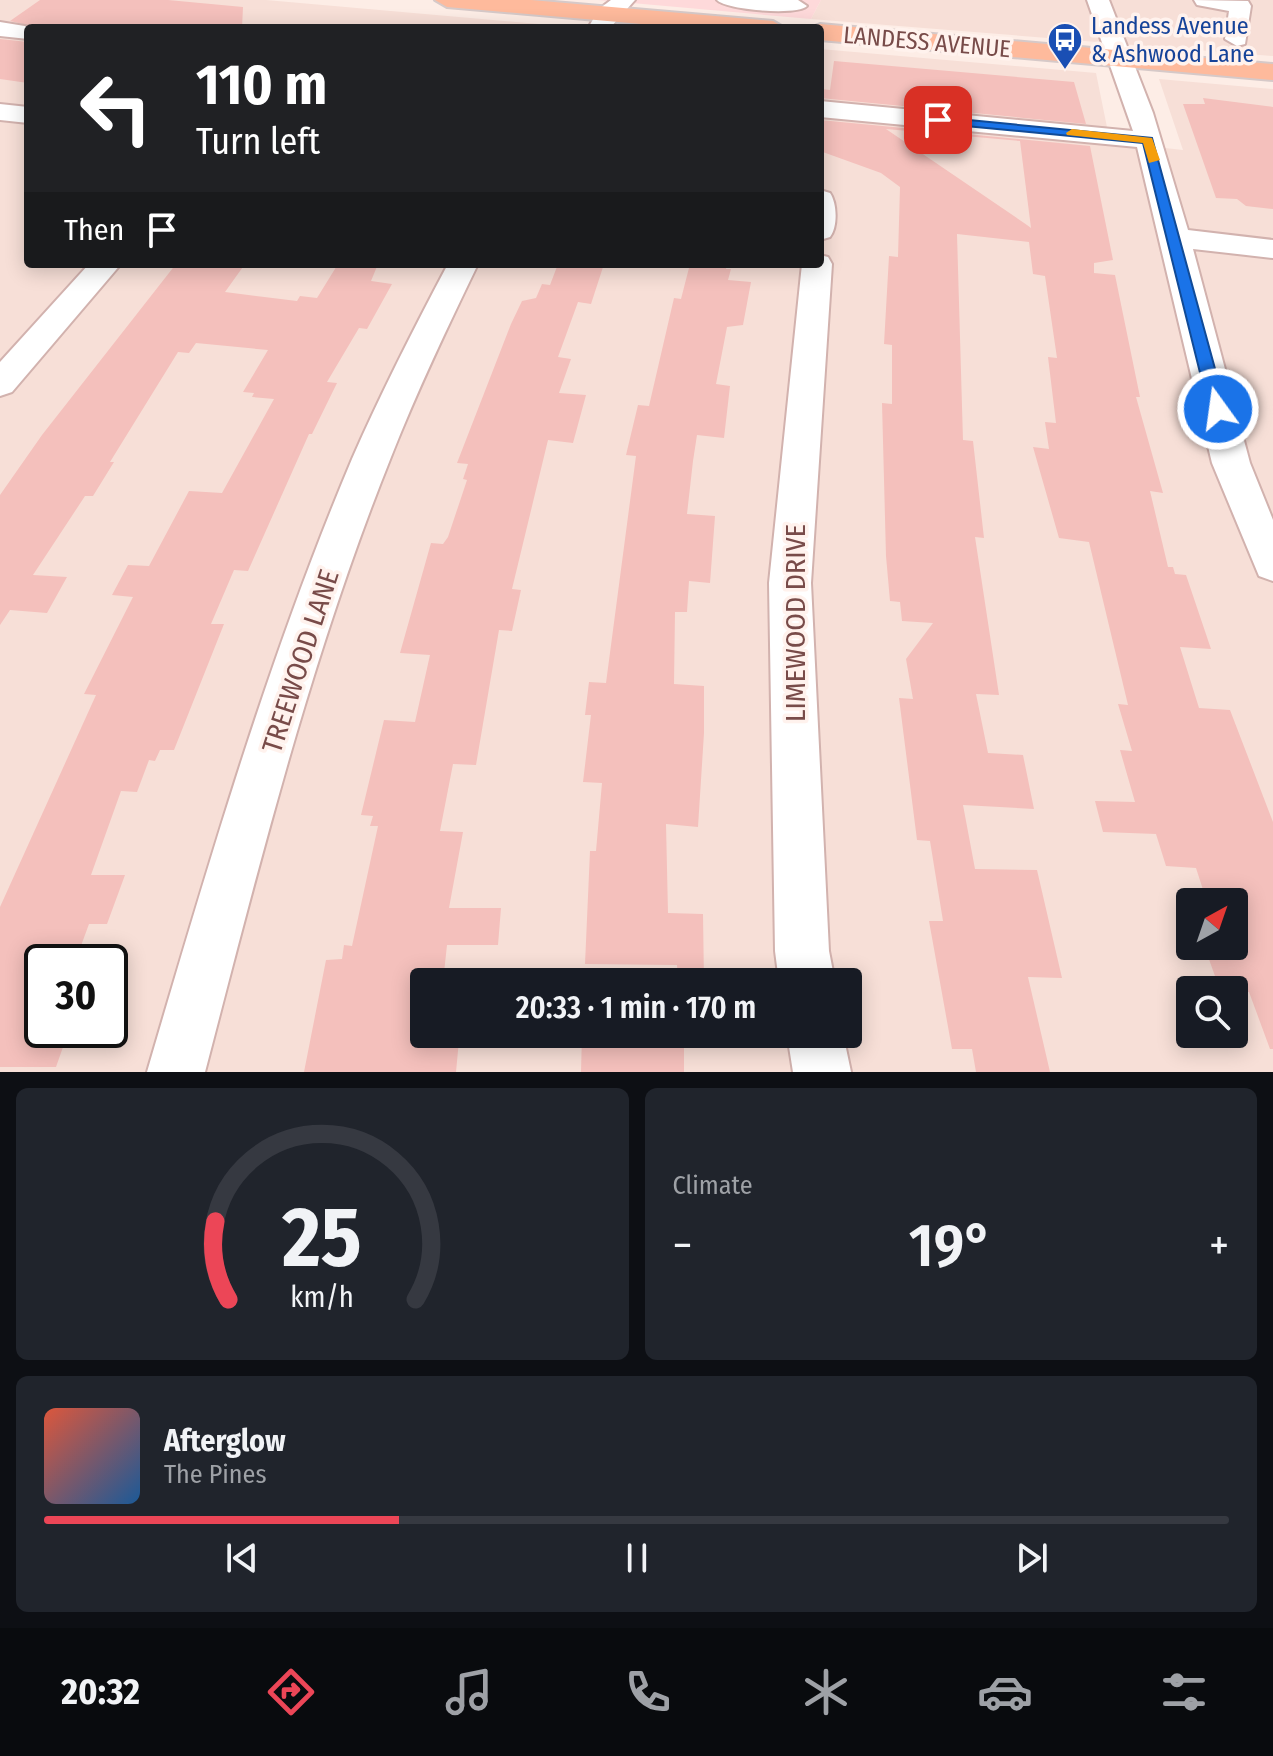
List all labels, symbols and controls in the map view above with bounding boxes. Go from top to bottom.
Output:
place label: Landess Avenue & Ashwood Lane [1091,12,1254,68]
street label: LANDESS AVENUE [842,21,1012,63]
bus stop icon: Landess Avenue & Ashwood Lane [1046,21,1084,71]
text: 110 m [196,52,327,119]
icon: left [64,56,168,160]
pin [904,86,972,154]
icon: arrive [916,98,960,142]
text: Turn left [196,120,320,164]
icon: arrive [140,208,184,252]
text: Then [64,212,124,248]
position arrow [1176,367,1260,451]
street label: LIMEWOOD DRIVE [779,524,812,722]
street label: TREEWOOD LANE [255,565,346,757]
north arrow [1176,888,1248,960]
map controls [1176,888,1248,1048]
speed limit sign: 30 [24,944,128,1048]
button: search [1176,976,1248,1048]
text: 20:33 · 1 min · 170 m [516,990,756,1026]
text: Climate [673,1170,753,1201]
text: 25 [282,1188,362,1288]
text: 19° [909,1210,992,1282]
text: − [673,1219,692,1272]
text: + [1209,1219,1229,1272]
text: km/h [290,1280,354,1315]
text: Afterglow [164,1423,286,1459]
text: The Pines [164,1459,267,1490]
icon: previous [220,1536,264,1580]
icon: pause [615,1536,659,1580]
icon: next [1010,1536,1054,1580]
icon: directions [263,1664,319,1720]
icon: music [441,1664,497,1720]
icon: phone [620,1664,676,1720]
icon: climate [798,1664,854,1720]
icon: car [977,1664,1033,1720]
icon: filters [1156,1664,1212,1720]
text: 20:32 [61,1670,140,1714]

